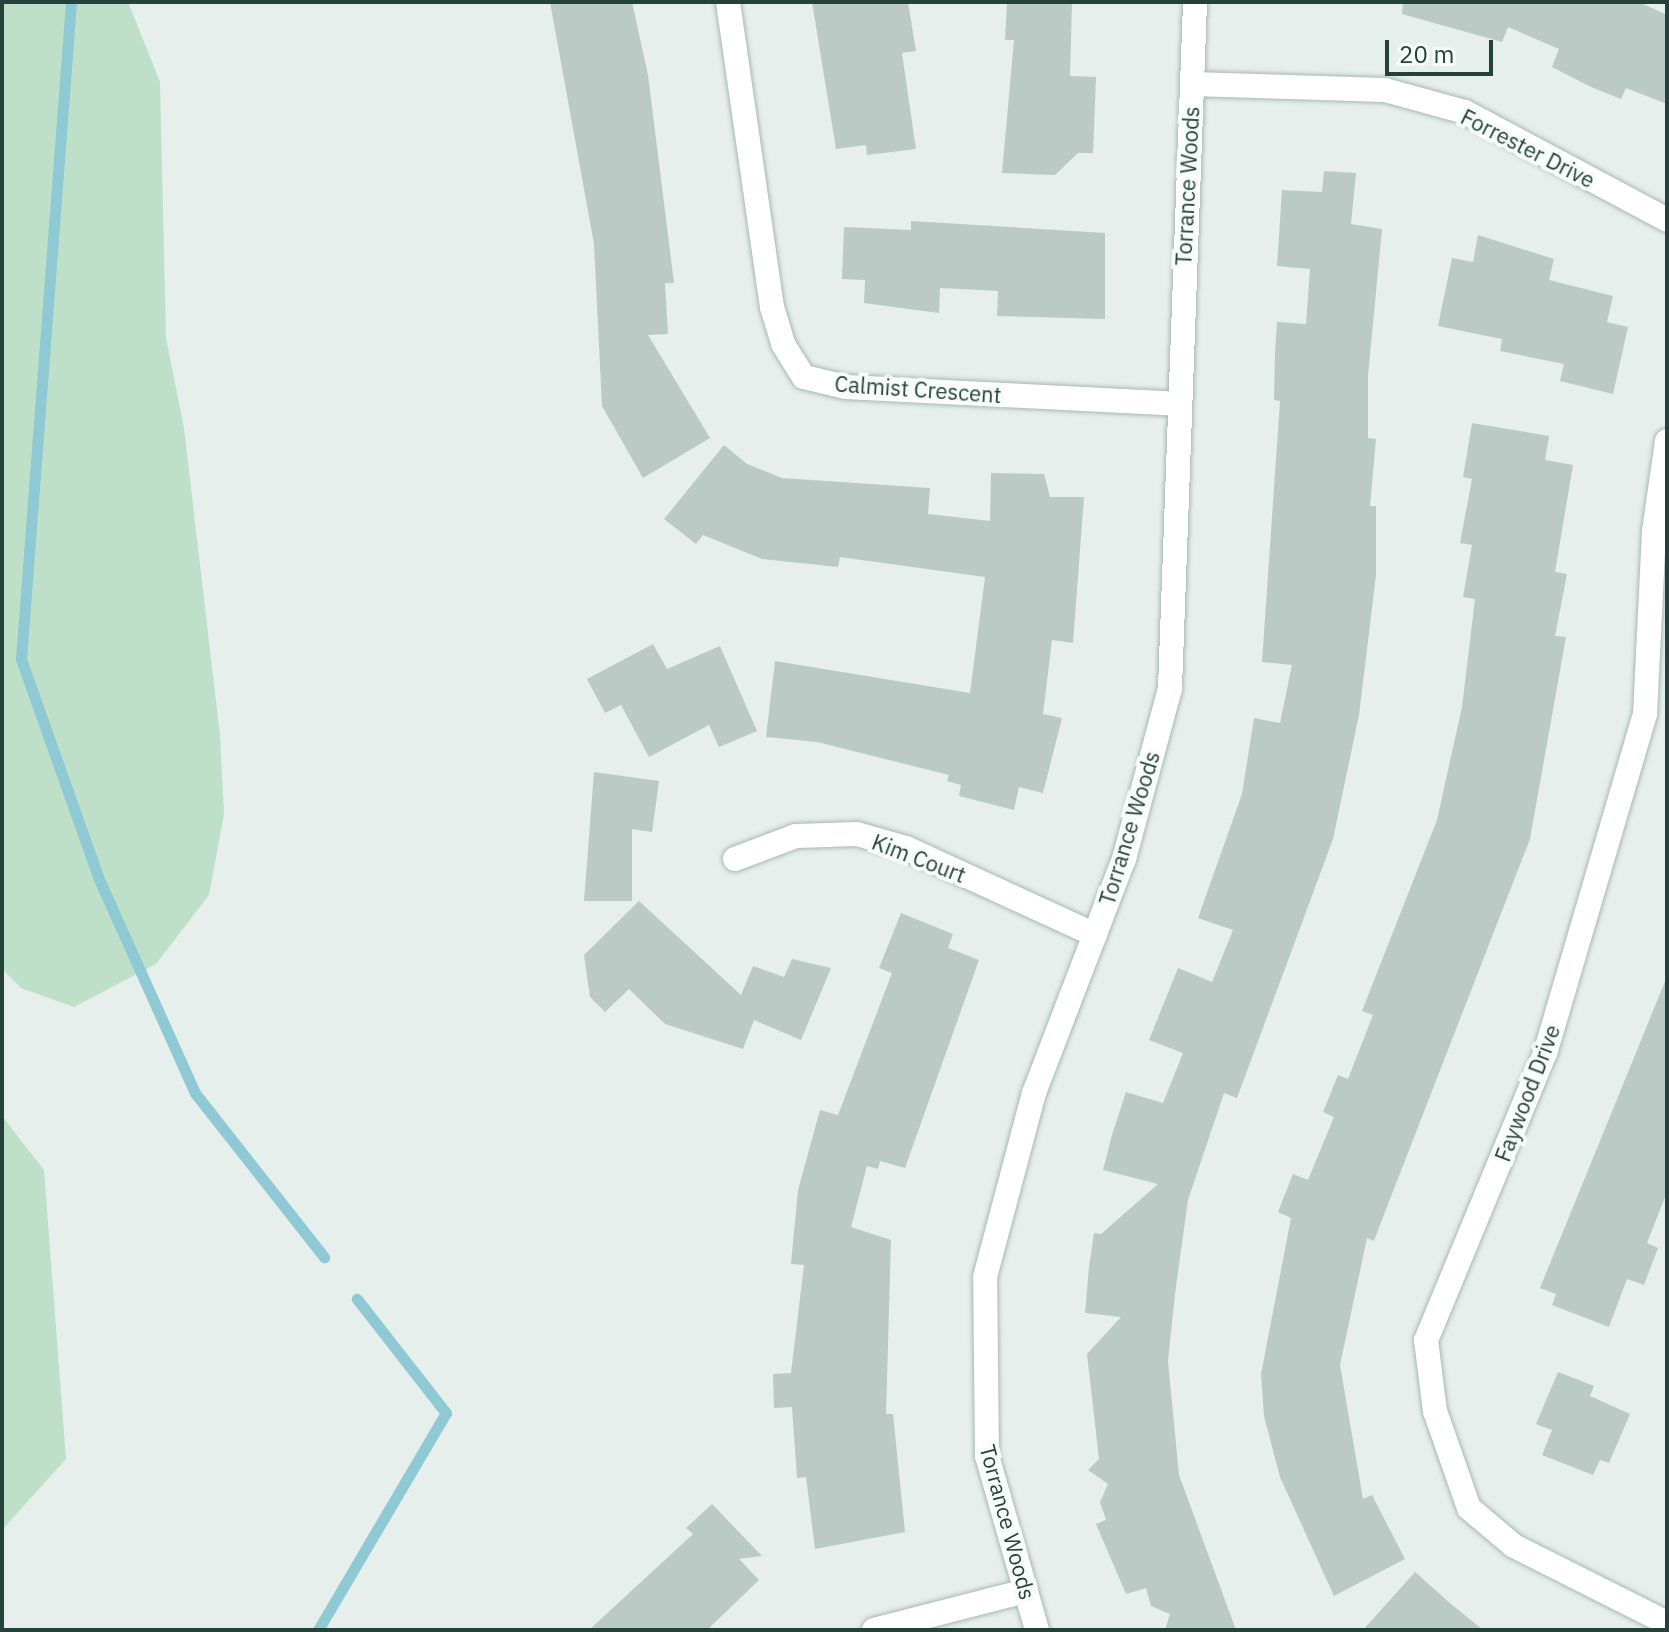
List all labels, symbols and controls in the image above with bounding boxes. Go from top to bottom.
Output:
scale bar [1389,24,1497,74]
text: 20 m [1399,38,1454,70]
street label: Forrester Drive [1457,103,1599,193]
street label: Torrance Woods [1170,106,1204,266]
street label: Calmist Crescent [834,370,1002,408]
street label: Torrance Woods [1093,748,1165,908]
street label: Kim Court [868,828,970,888]
street label: Faywood Drive [1489,1021,1565,1165]
street label: Torrance Woods [975,1442,1041,1602]

